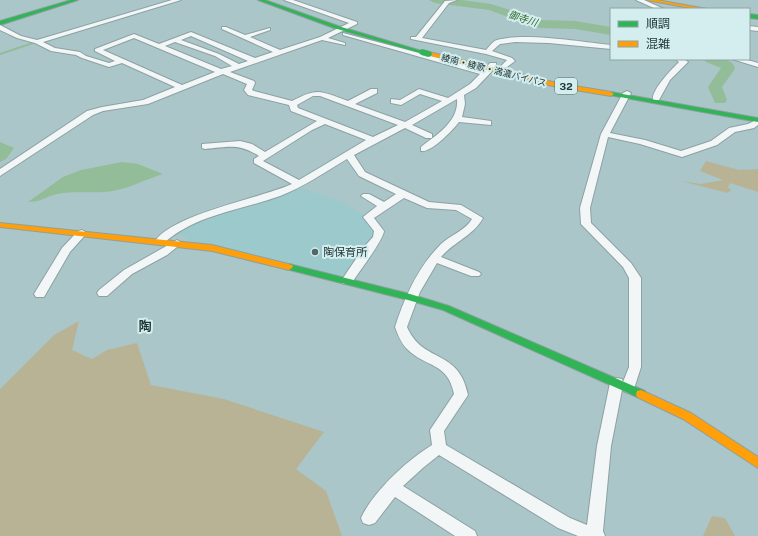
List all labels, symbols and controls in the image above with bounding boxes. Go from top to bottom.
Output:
water label: 御寺川 [507,8,540,29]
legend [610,8,750,60]
text: 順調 [646,17,670,31]
text: 混雑 [646,37,670,51]
street label: 綾南・綾歌・満濃バイパス [440,52,548,88]
road number: 32 [555,78,577,94]
place label: 陶保育所 [323,246,368,258]
marker: 陶保育所 [310,247,320,257]
district label: 陶 [138,319,152,334]

